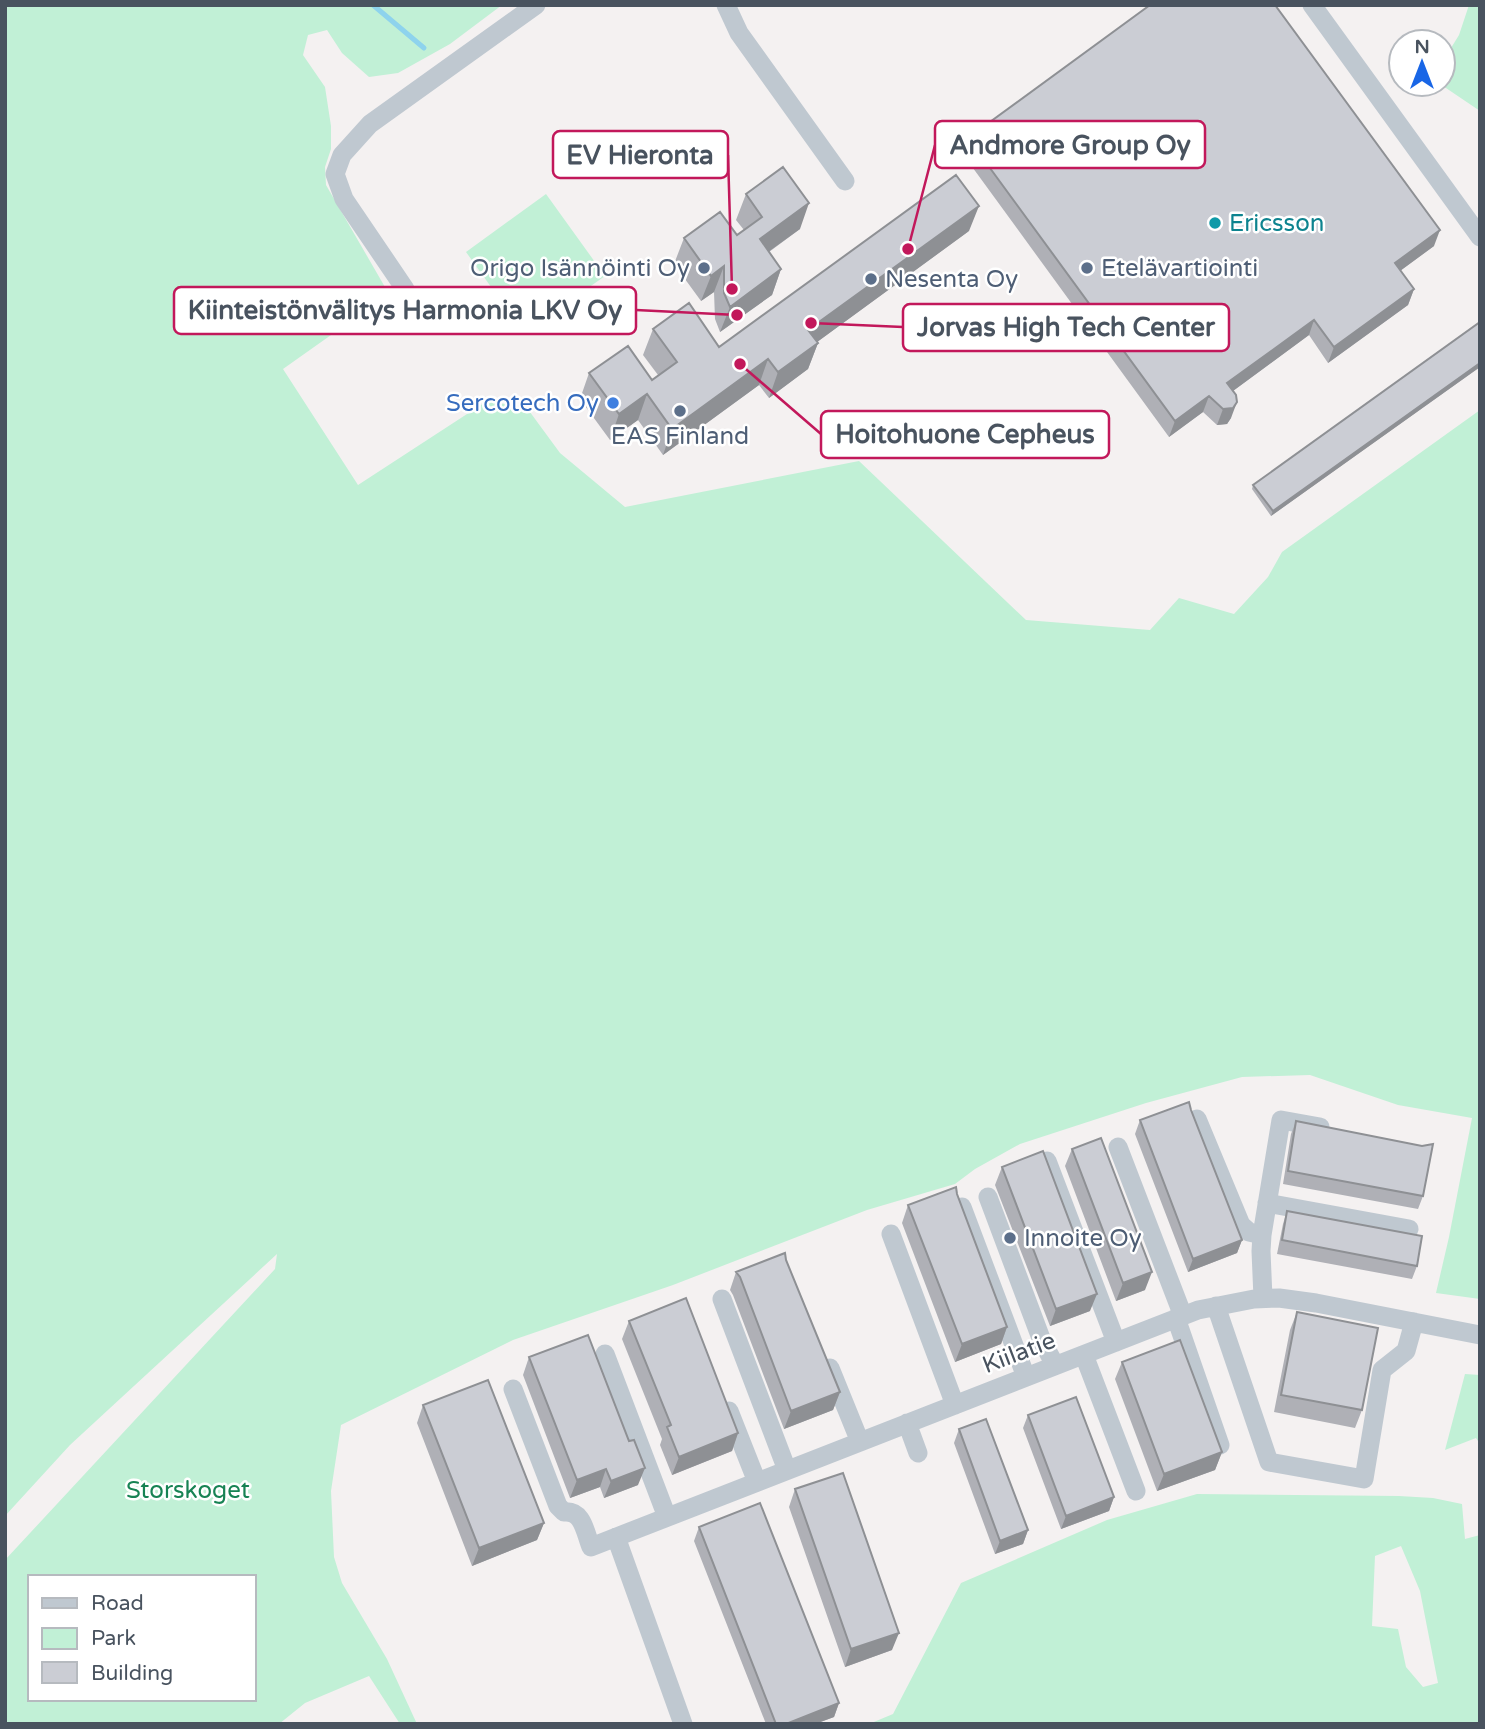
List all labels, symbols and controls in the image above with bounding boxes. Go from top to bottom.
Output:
north arrow [1387,28,1457,98]
text: N [1414,36,1430,58]
callout: Andmore Group Oy [935,121,1205,168]
text: Andmore Group Oy [949,130,1191,161]
callout: EV Hieronta [553,131,728,178]
text: EV Hieronta [566,140,714,171]
place label: Ericsson [1229,209,1324,238]
marker: Ericsson [1207,215,1223,231]
place label: Origo Isännöinti Oy [470,254,690,283]
place label: Etelävartiointi [1101,254,1258,283]
marker: Origo Isännöinti Oy [696,260,712,276]
marker: Etelävartiointi [1079,260,1095,276]
place label: Nesenta Oy [885,265,1018,294]
marker: Nesenta Oy [863,271,879,287]
callout: Kiinteistönvälitys Harmonia LKV Oy [174,287,636,334]
text: Kiinteistönvälitys Harmonia LKV Oy [188,295,622,326]
callout: Jorvas High Tech Center [903,304,1229,351]
text: Jorvas High Tech Center [916,312,1216,343]
place label: Sercotech Oy [446,389,599,418]
marker: Sercotech Oy [605,395,621,411]
marker: EAS Finland [672,403,688,419]
callout: Hoitohuone Cepheus [821,411,1109,458]
text: Hoitohuone Cepheus [835,419,1095,450]
place label: EAS Finland [611,422,749,451]
place label: Innoite Oy [1024,1224,1142,1253]
marker: Innoite Oy [1002,1230,1018,1246]
street label: Kiilatie [978,1326,1060,1380]
park label: Storskoget [126,1476,250,1505]
legend [28,1575,256,1701]
text: Road [91,1591,144,1616]
text: Park [91,1626,136,1651]
text: Building [91,1661,173,1686]

